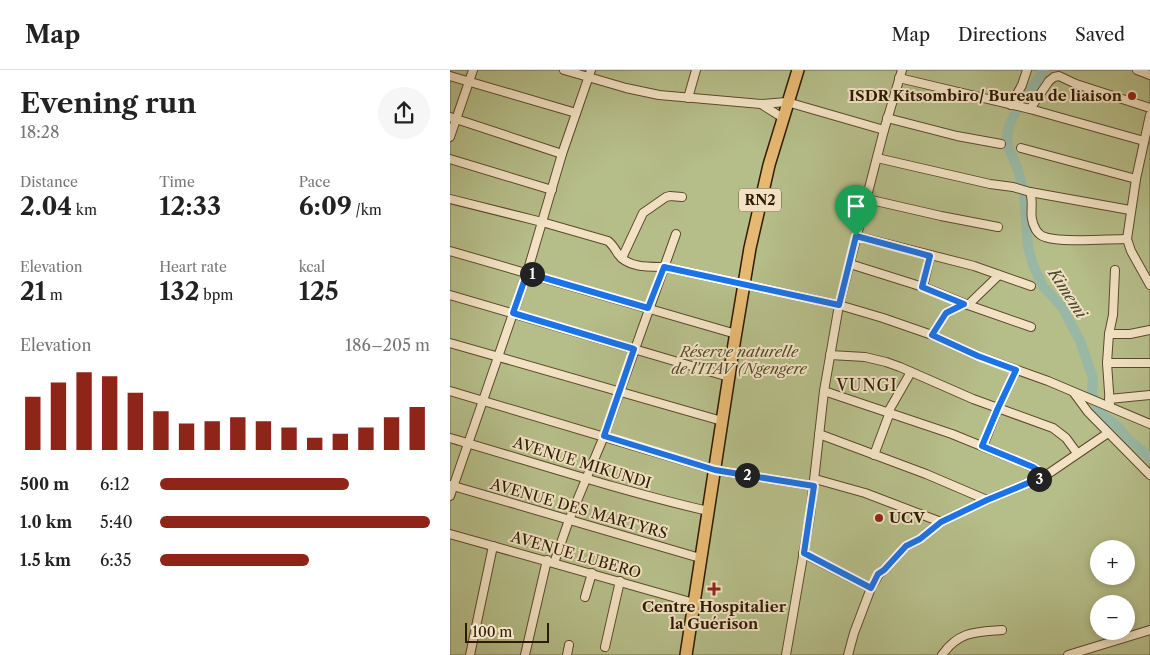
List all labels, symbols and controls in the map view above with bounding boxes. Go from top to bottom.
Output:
text: Map [25,20,80,49]
text: Map [891,24,930,46]
text: Directions [958,24,1047,46]
text: Saved [1075,24,1125,46]
text: Evening run [20,86,196,120]
place label: ISDR Kitsombiro/ Bureau de liaison [849,86,1123,105]
button: share [378,87,430,139]
marker: ISDR Kitsombiro/ Bureau de liaison [1126,90,1138,102]
text: 18:28 [20,122,59,142]
text: Distance [20,173,78,191]
text: Time [159,173,195,191]
text: Pace [299,173,330,191]
pin [835,185,877,236]
road number: RN2 [739,188,781,212]
text: 2.04 [20,191,72,222]
text: 12:33 [159,191,221,222]
text: 6:09 [299,191,352,222]
icon: arrive [842,192,870,220]
text: km [72,201,97,219]
text: /km [352,201,382,219]
text: Elevation [20,258,83,276]
text: Heart rate [159,258,227,276]
text: kcal [299,258,325,276]
pin: 1 [520,262,544,286]
water label: Kimemi [1043,263,1092,323]
text: 1 [529,265,536,283]
text: 21 [20,276,46,307]
text: 132 [159,276,199,307]
text: 125 [299,276,338,307]
text: m [46,286,63,304]
text: bpm [199,286,233,304]
text: Elevation [20,335,91,355]
text: 186–205 m [345,335,430,355]
park label: Réserve naturelle de l'ITAV (Ngengere [671,342,808,378]
district label: VUNGI [836,375,897,395]
street label: AVENUE MIKUNDI [510,432,653,493]
pin: 2 [734,462,760,488]
text: 2 [743,466,752,484]
pin: 3 [1026,466,1052,492]
text: 3 [1036,470,1043,488]
text: 500 m [20,474,69,494]
text: 6:12 [100,474,130,494]
street label: AVENUE DES MARTYRS [487,474,670,543]
place label: UCV [889,508,925,527]
text: 1.0 km [20,512,72,532]
text: 5:40 [100,512,133,532]
marker: UCV [873,512,885,524]
street label: AVENUE LUBERO [508,527,643,582]
map controls [1090,540,1135,640]
button: + [1090,540,1135,585]
text: 1.5 km [20,550,71,570]
text: 6:35 [100,550,131,570]
marker: Centre Hospitalier la Guérison [707,582,721,596]
button: − [1090,595,1135,640]
place label: Centre Hospitalier la Guérison [642,597,787,633]
scale bar [465,620,549,643]
text: 100 m [472,623,512,641]

